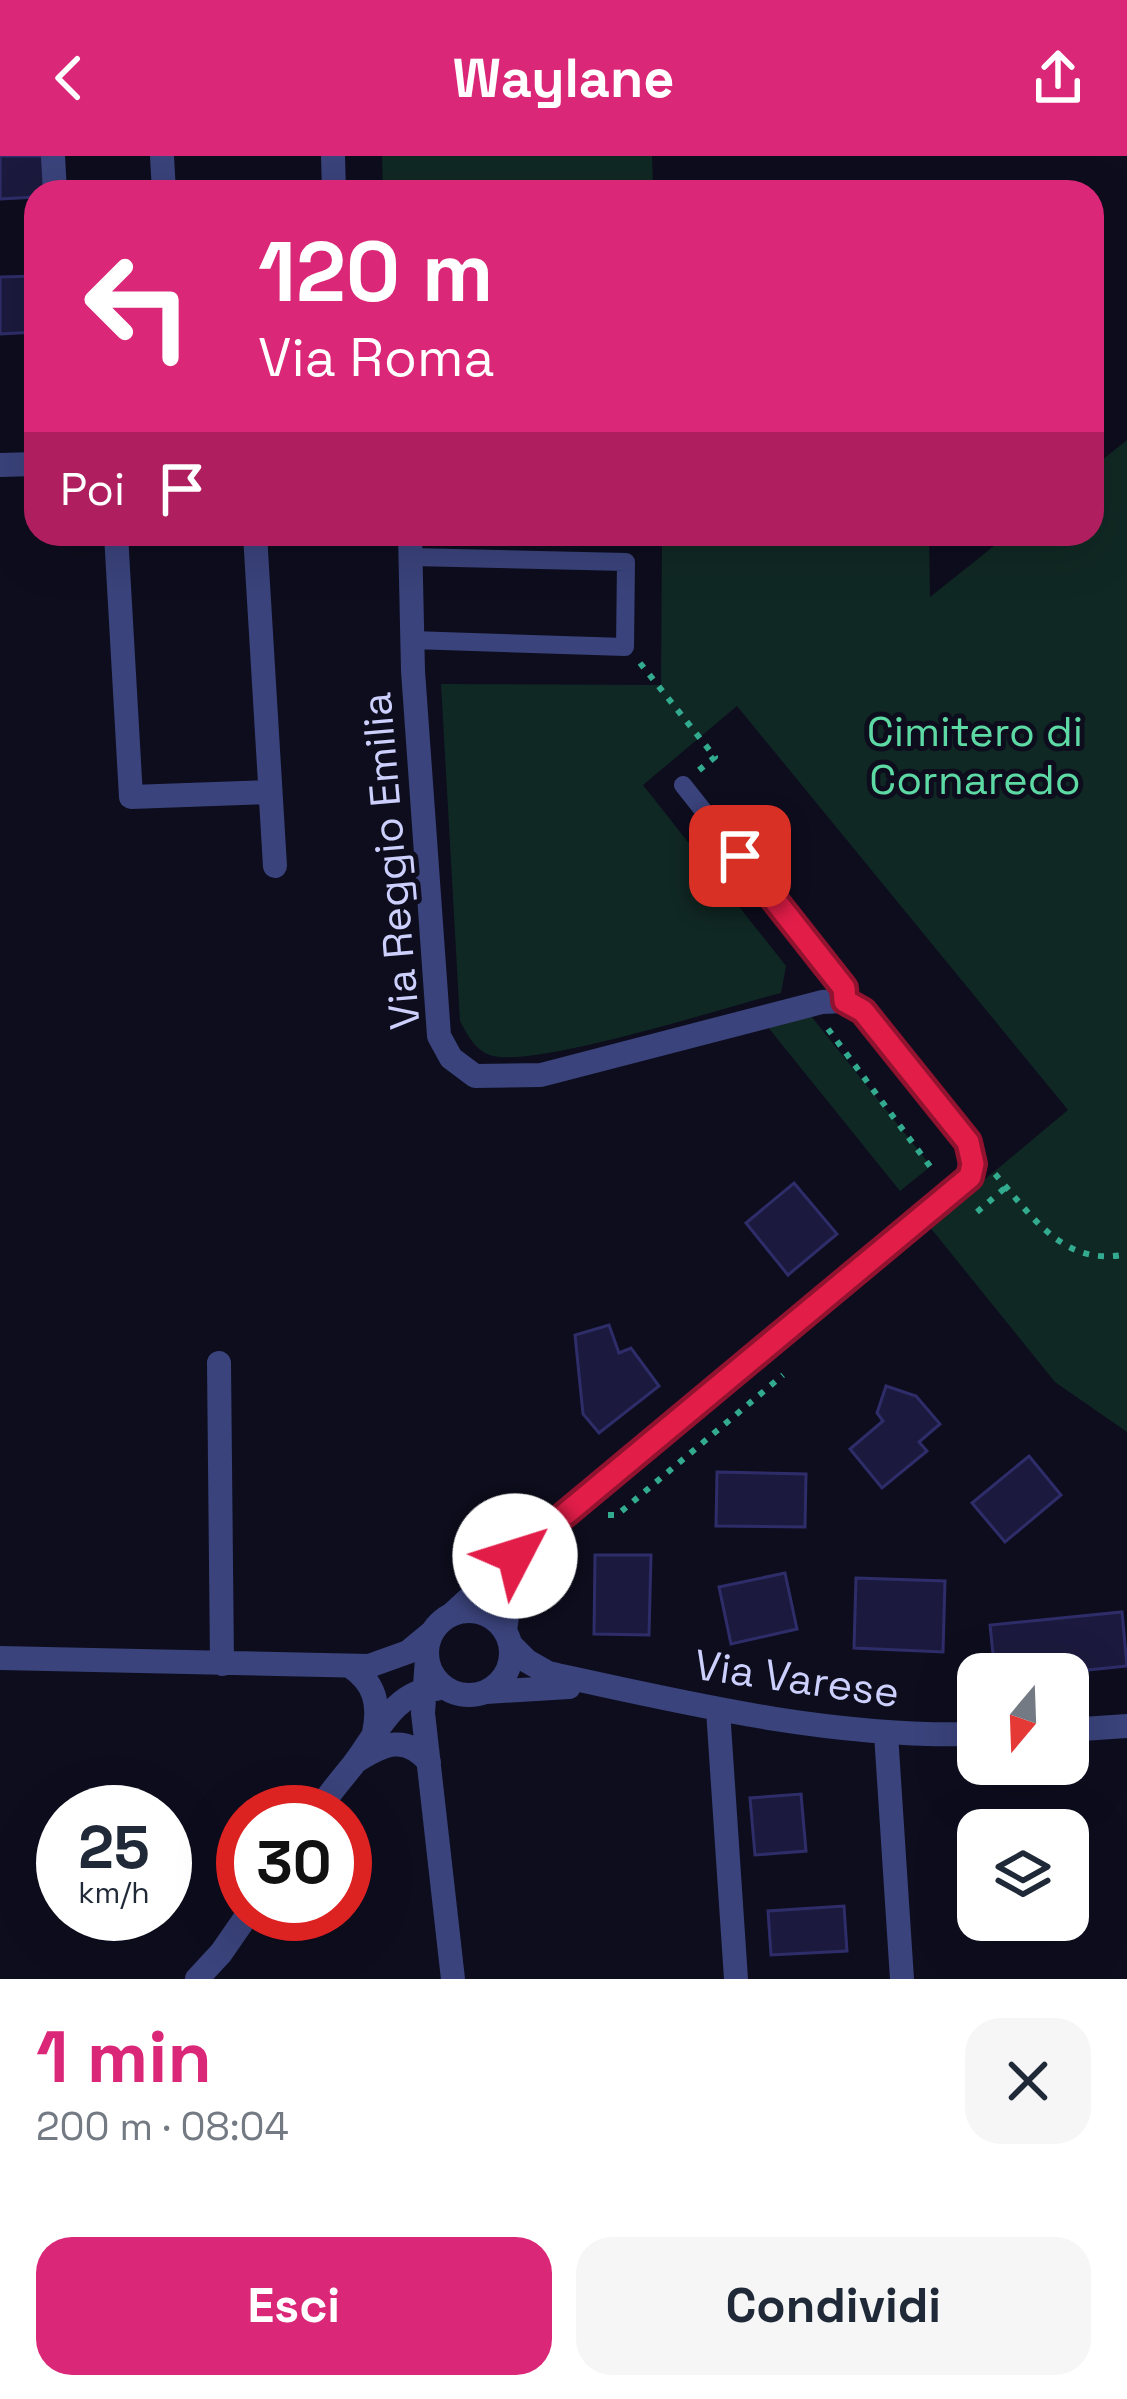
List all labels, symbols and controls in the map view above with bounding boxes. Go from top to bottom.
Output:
text: Waylane [453,44,674,113]
icon: back [36,45,102,111]
icon: share [1025,45,1091,111]
text: 120 m [258,218,493,326]
icon: left [60,228,216,384]
text: Via Roma [258,323,495,392]
icon: arrive [149,456,215,522]
text: Poi [60,461,125,518]
street label: Via Reggio Emilia [349,690,432,1032]
park label: Cimitero di Cornaredo [867,705,1083,806]
pin [689,805,791,907]
icon: arrive [707,823,773,889]
position arrow [452,1493,578,1619]
street label: Via Varese [691,1638,903,1719]
north arrow [957,1653,1089,1785]
map controls [957,1653,1089,1941]
speed limit sign: 30 [216,1785,372,1941]
text: 25 [78,1809,150,1886]
button: layers [957,1809,1089,1941]
text: km/h [78,1873,150,1912]
text: 1 min [36,2011,212,2103]
button: close [965,2018,1091,2144]
text: 200 m · 08:04 [36,2102,289,2151]
button: Esci [36,2237,552,2375]
button: Condividi [576,2237,1091,2375]

